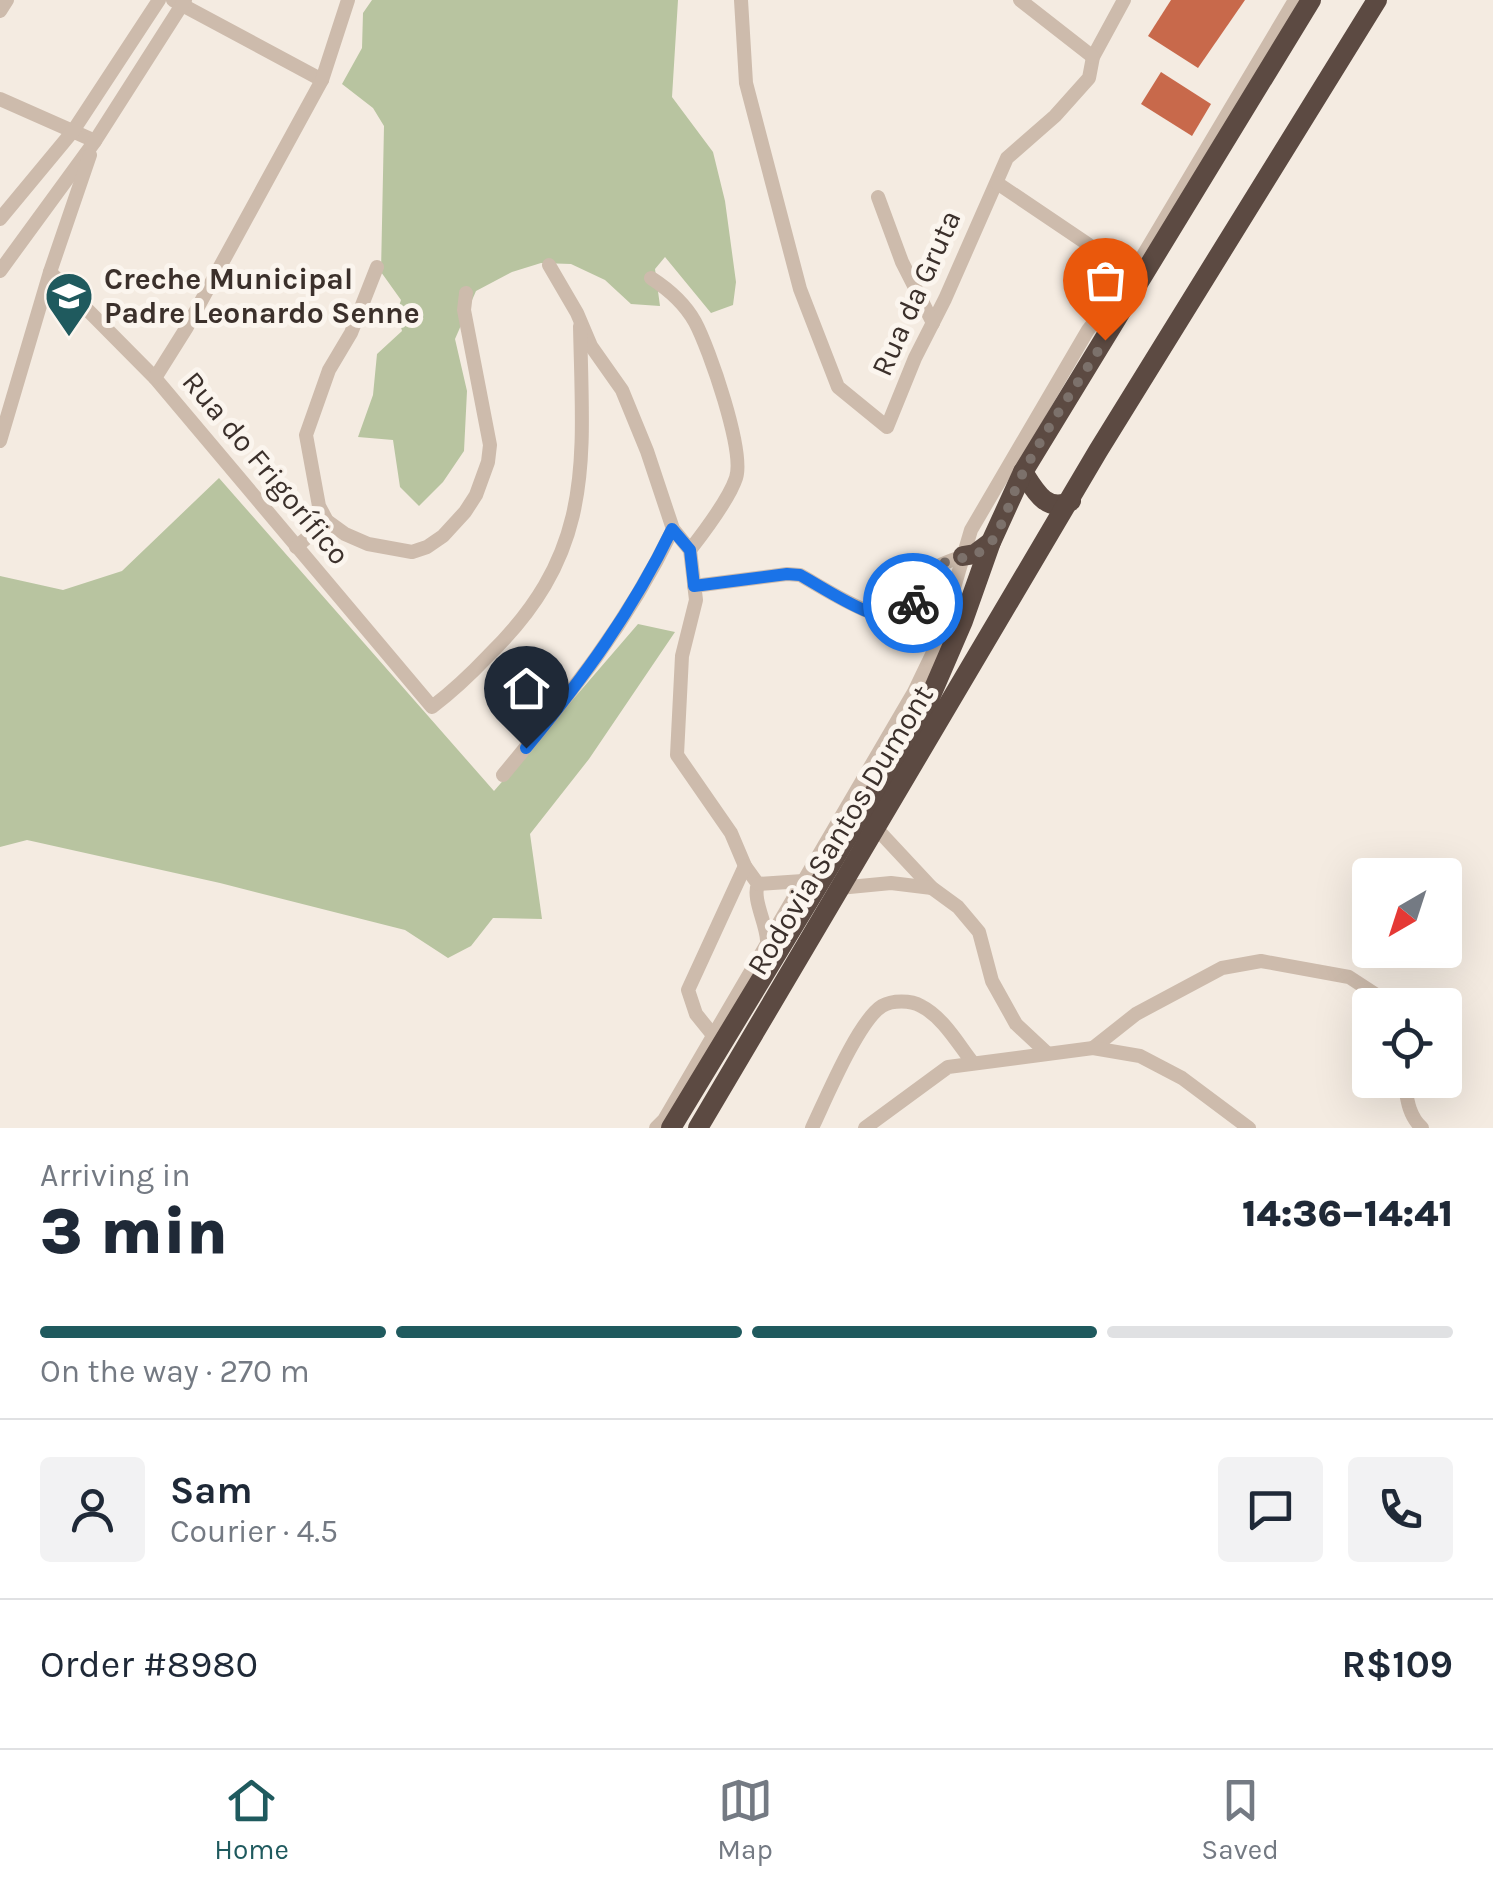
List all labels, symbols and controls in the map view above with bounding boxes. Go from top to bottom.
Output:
street label: Rua da Gruta [863,204,969,382]
pin [1063,238,1148,341]
icon: bag [1078,253,1133,308]
place label: Creche Municipal Padre Leonardo Senne [104,261,420,331]
school or university icon: Creche Municipal Padre Leonardo Senne [43,270,95,338]
street label: Rua do Frigorífico [175,364,357,572]
courier [863,553,963,653]
icon: bike [886,576,941,631]
pin [484,646,569,749]
icon: home [499,661,554,716]
street label: Rodovia Santos Dumont [739,679,941,981]
north arrow [1352,858,1462,968]
map controls [1352,858,1462,1098]
button: locate [1352,988,1462,1098]
text: Arriving in [40,1157,191,1194]
text: 14:36–14:41 [1242,1191,1453,1236]
text: 3 min [40,1193,228,1269]
text: On the way · 270 m [40,1353,310,1390]
button: person [40,1457,145,1562]
button: chat [1218,1457,1323,1562]
button: phone [1348,1457,1453,1562]
text: Sam [170,1468,253,1513]
text: Courier · 4.5 [170,1513,338,1550]
text: Order #8980 [40,1642,258,1687]
text: R$109 [1342,1642,1453,1687]
tab: Home [214,1773,289,1866]
tab: Map [717,1773,773,1866]
tab: Saved [1201,1773,1279,1866]

